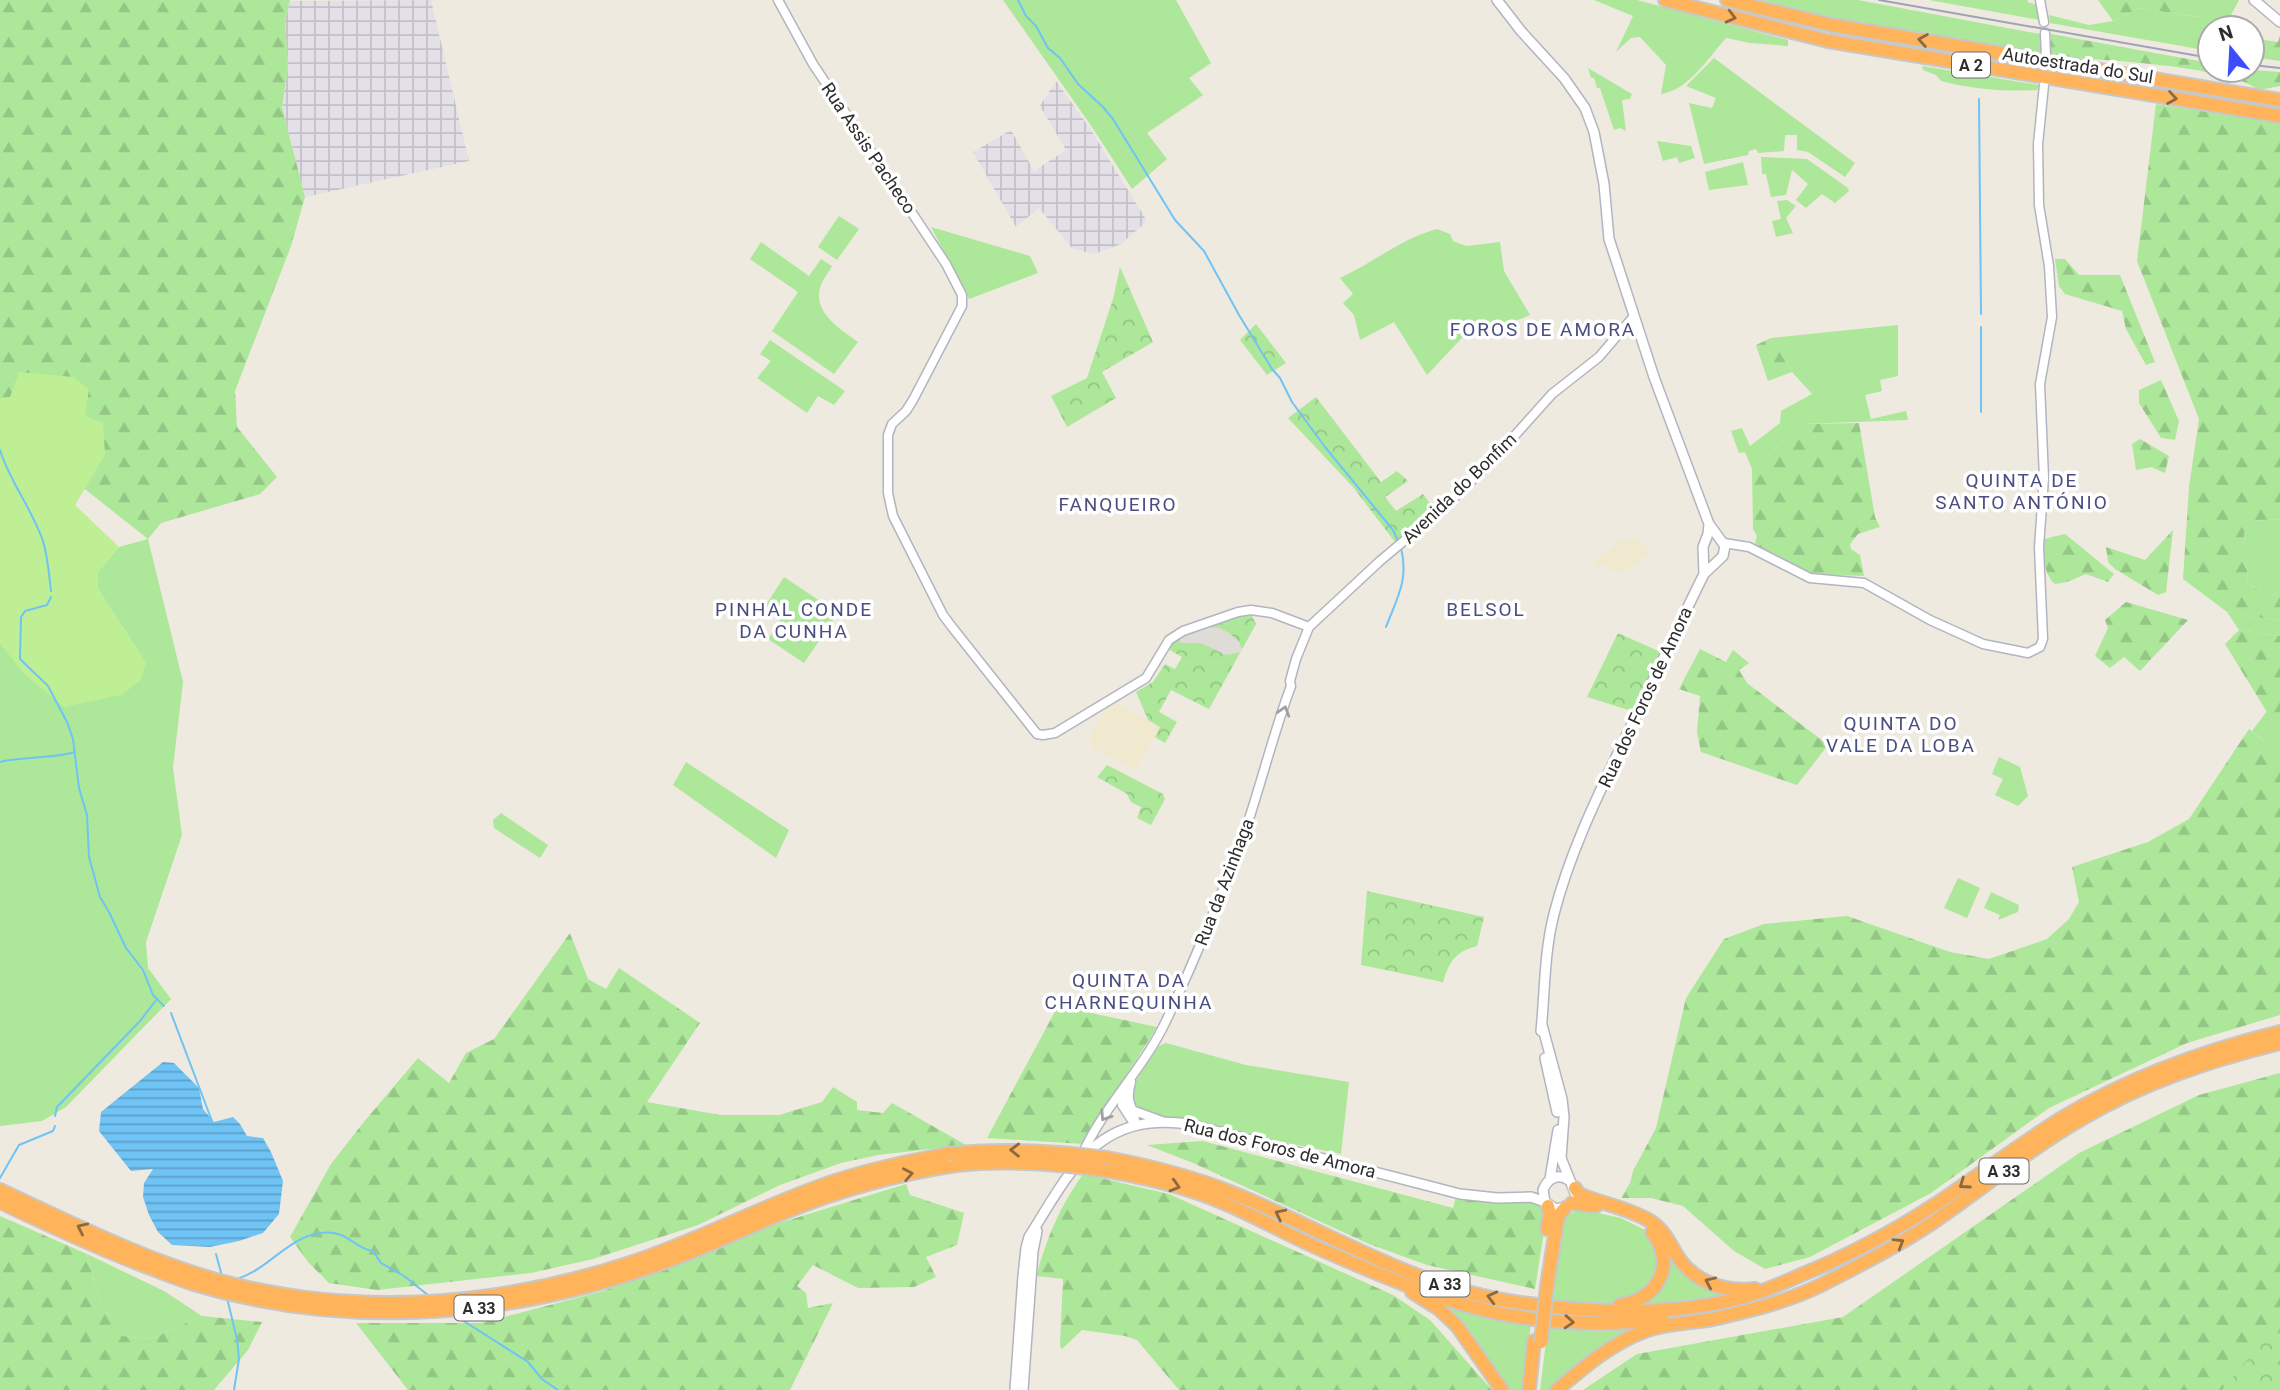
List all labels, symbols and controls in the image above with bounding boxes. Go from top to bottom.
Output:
one-way arrow [1725,9,1737,24]
north arrow [2196,14,2266,84]
text: N [2216,20,2236,46]
one-way arrow [1917,33,1929,48]
street label: Autoestrada do Sul [2001,43,2155,87]
road number: A 2 [1952,53,1990,78]
street label: Rua Assis Pacheco [817,79,921,217]
one-way arrow [2166,90,2178,105]
district label: FOROS DE AMORA [1450,318,1636,341]
street label: Avenida do Bonfim [1398,428,1520,548]
district label: QUINTA DE SANTO ANTÓNIO [1935,469,2109,514]
district label: FANQUEIRO [1058,493,1178,516]
district label: PINHAL CONDE DA CUNHA [715,598,873,643]
district label: BELSOL [1446,598,1526,621]
street label: Rua dos Foros de Amora [1594,603,1696,791]
one-way arrow [1275,705,1290,717]
district label: QUINTA DO VALE DA LOBA [1826,712,1976,757]
street label: Rua da Azinhaga [1190,816,1258,948]
district label: QUINTA DA CHARNEQUINHA [1045,969,1213,1014]
one-way arrow [1100,1109,1113,1122]
street label: Rua dos Foros de Amora [1182,1114,1378,1182]
one-way arrow [1009,1142,1020,1158]
road number: A 33 [1980,1158,2028,1184]
one-way arrow [902,1167,914,1182]
one-way arrow [1959,1176,1972,1188]
one-way arrow [1169,1178,1181,1193]
one-way arrow [1275,1209,1287,1223]
one-way arrow [77,1222,89,1236]
one-way arrow [1891,1239,1904,1252]
road number: A 33 [1420,1272,1470,1296]
one-way arrow [1705,1276,1717,1290]
one-way arrow [1486,1291,1498,1305]
road number: A 33 [454,1296,504,1320]
one-way arrow [1564,1315,1575,1330]

